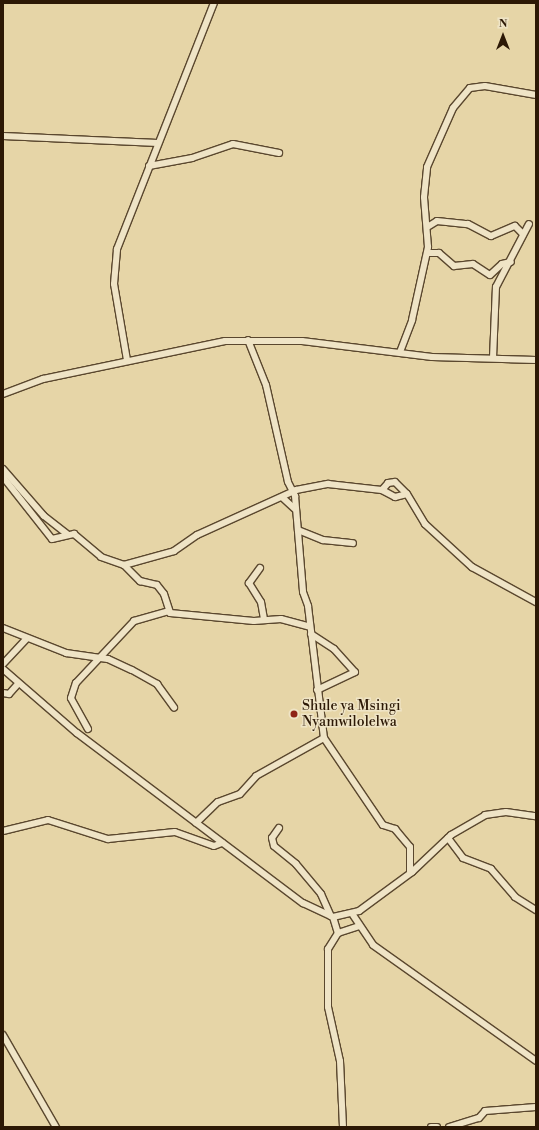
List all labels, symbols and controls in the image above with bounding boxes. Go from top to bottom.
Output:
north arrow [483,16,523,56]
text: N [499,17,507,31]
place label: Shule ya Msingi Nyamwilolelwa [302,698,401,730]
marker: Shule ya Msingi Nyamwilolelwa [289,709,299,719]

